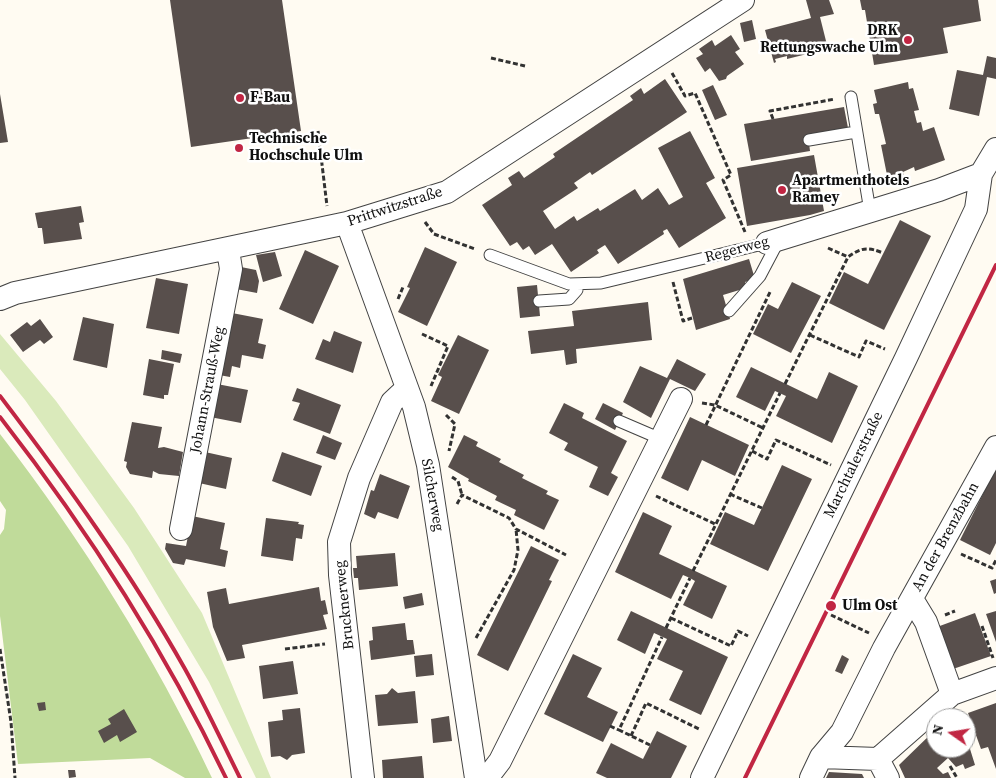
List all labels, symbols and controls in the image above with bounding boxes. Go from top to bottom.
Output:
place label: DRK Rettungswache Ulm [760,22,898,57]
marker: DRK Rettungswache Ulm [902,34,914,46]
place label: F-Bau [250,89,290,107]
marker: F-Bau [234,92,246,104]
place label: Technische Hochschule Ulm [249,130,363,165]
marker: Technische Hochschule Ulm [233,142,245,154]
place label: Apartmenthotels Ramey [792,172,909,207]
street label: Prittwitzstraße [345,183,445,231]
marker: Apartmenthotels Ramey [776,184,788,196]
street label: Regerweg [703,233,771,267]
street label: Johann-Strauß-Weg [187,325,229,455]
street label: Marchtalerstraße [821,409,887,521]
street label: Silcherweg [417,457,447,533]
street label: An der Brenzbahn [909,479,983,595]
street label: Brucknerweg [331,560,359,650]
place label: Ulm Ost [842,597,897,615]
marker: Ulm Ost [824,599,838,613]
north arrow [926,708,976,758]
text: N [926,723,948,737]

